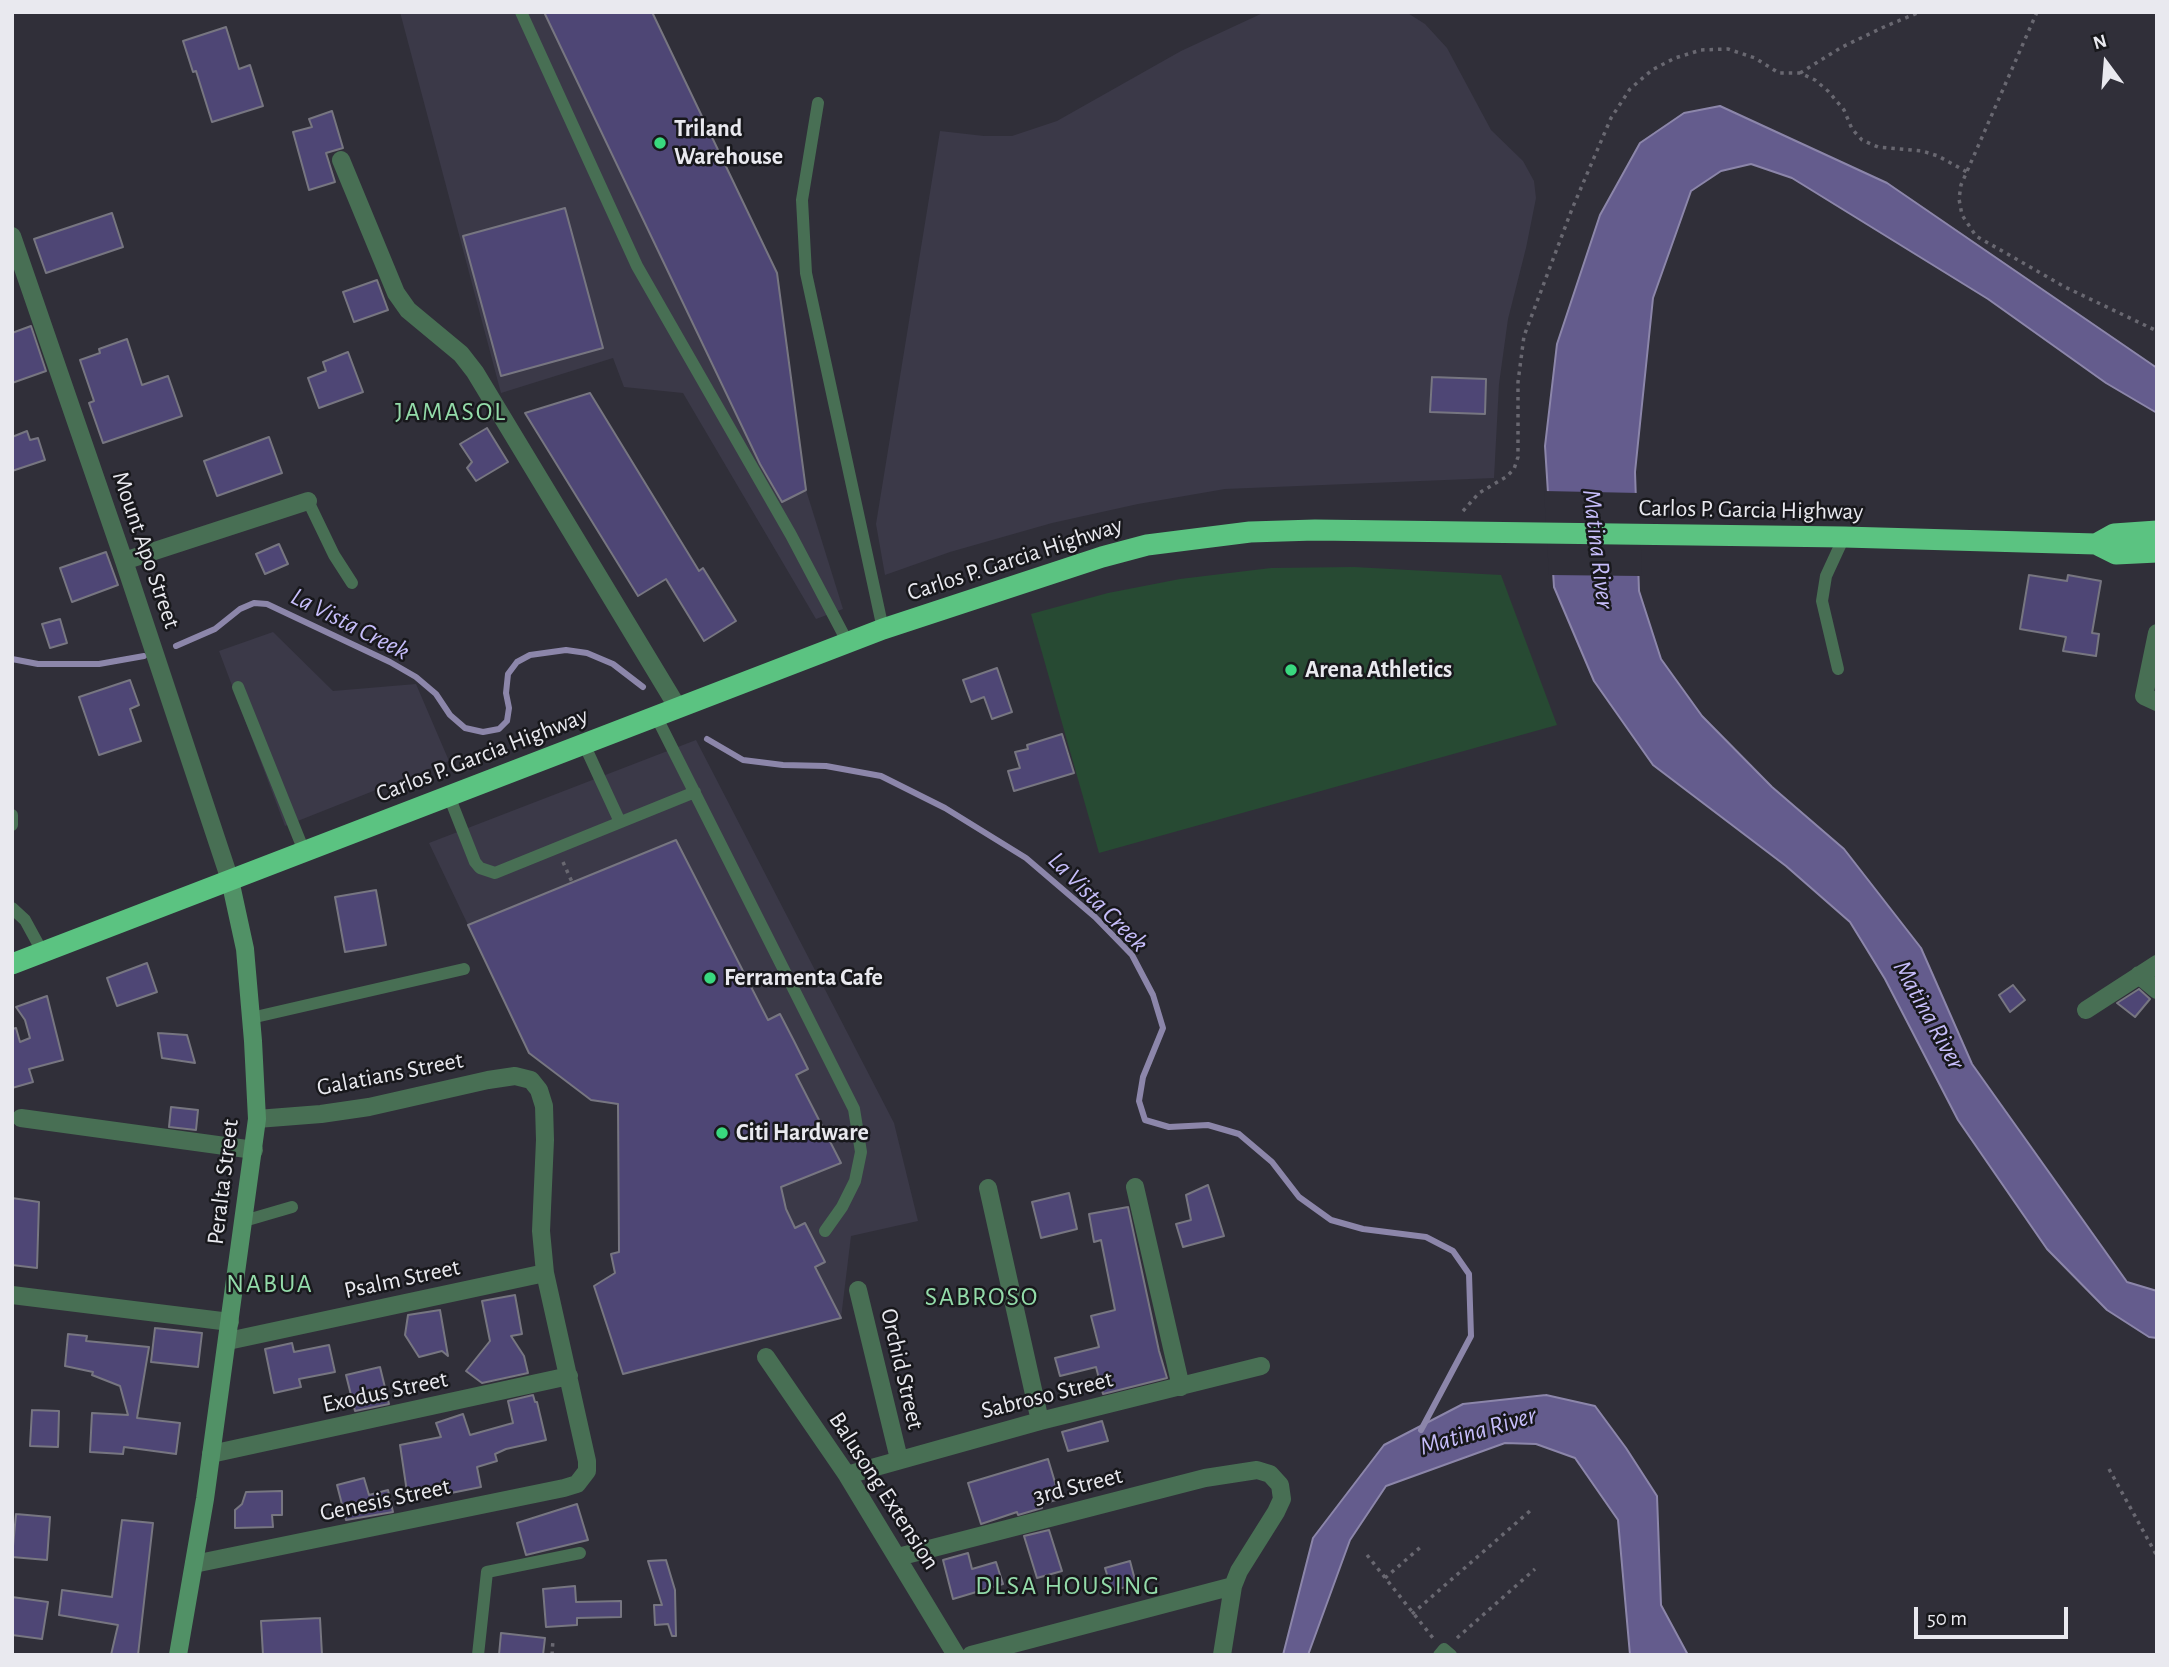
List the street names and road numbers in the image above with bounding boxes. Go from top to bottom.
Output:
street label: Mount Apo Street [106,468,186,632]
street label: Carlos P. Garcia Highway [1638,494,1864,526]
street label: Carlos P. Garcia Highway [904,511,1126,607]
street label: Carlos P. Garcia Highway [372,701,592,809]
street label: Galatians Street [314,1046,466,1102]
street label: Peralta Street [201,1118,245,1246]
street label: Psalm Street [341,1253,463,1305]
street label: Orchid Street [874,1306,930,1432]
street label: Exodus Street [320,1365,450,1419]
street label: Sabroso Street [978,1365,1116,1425]
street label: Balusong Extension [822,1407,946,1575]
street label: 3rd Street [1031,1461,1125,1511]
street label: Genesis Street [317,1472,453,1528]

